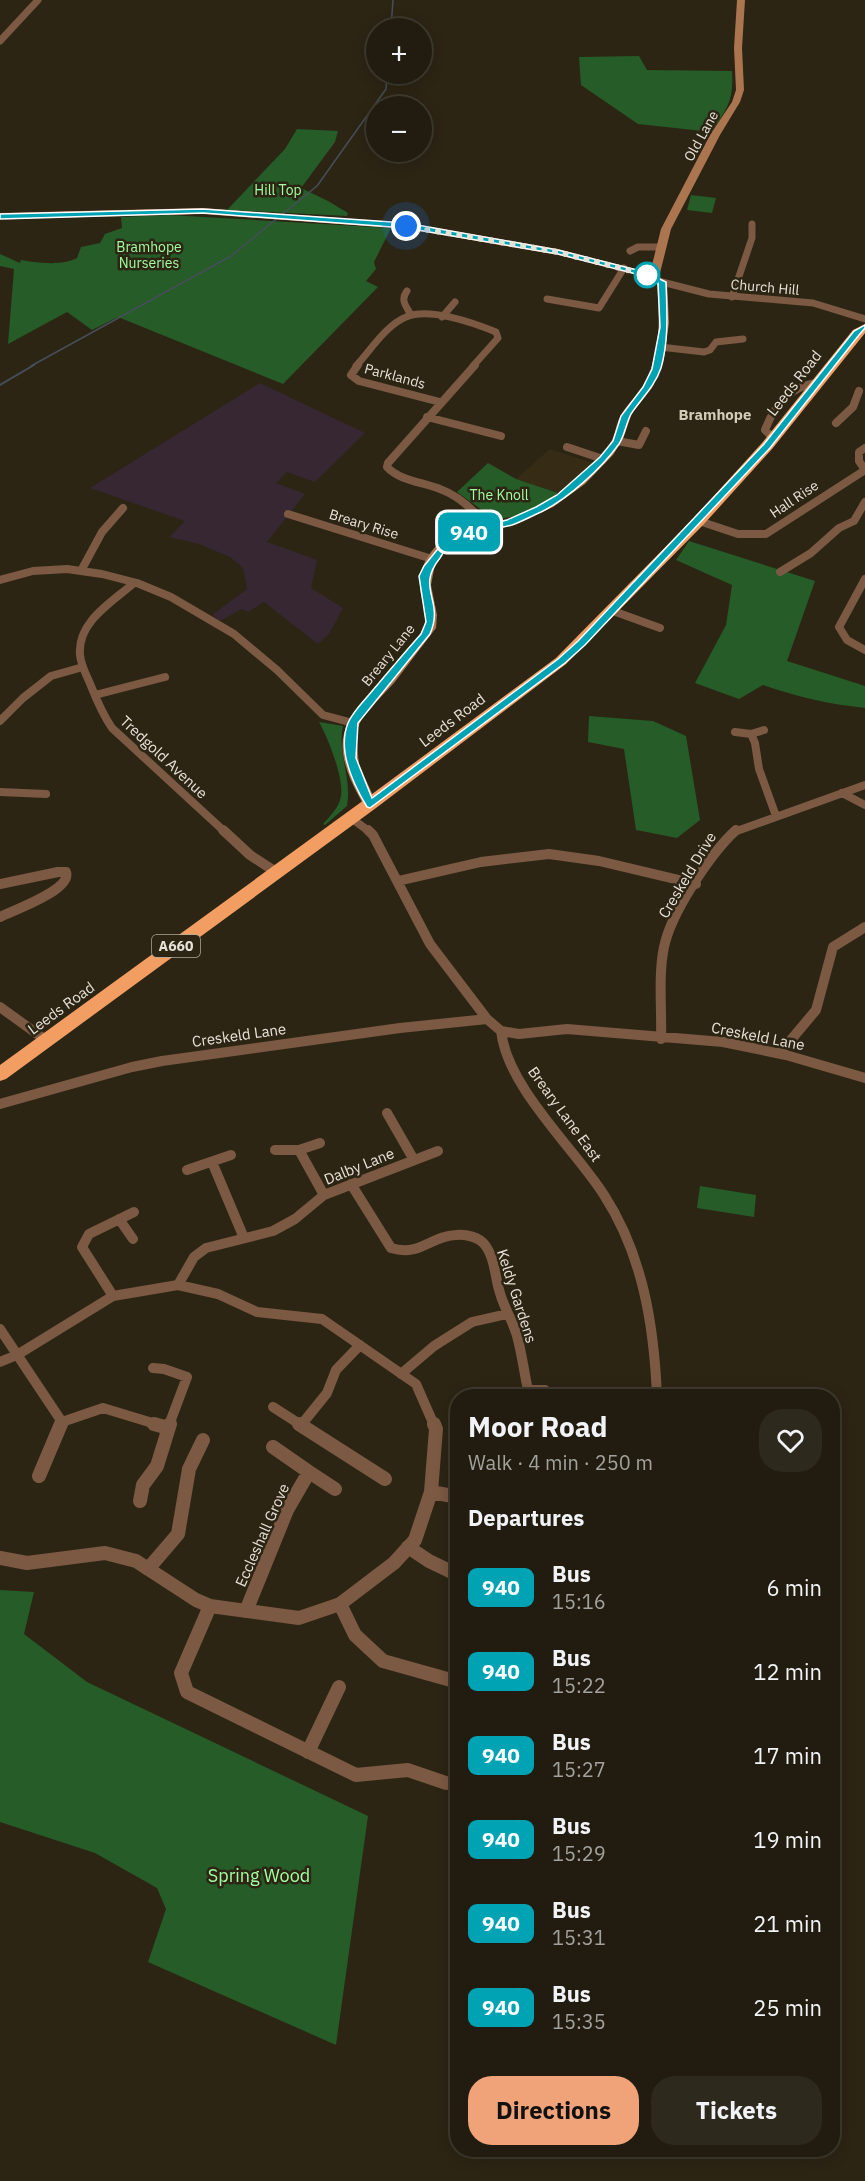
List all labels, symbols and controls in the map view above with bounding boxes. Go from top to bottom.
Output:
map controls [366,18,432,162]
button: + [366,18,432,84]
button: − [366,96,432,162]
street label: Old Lane [680,107,722,165]
park label: Hill Top [254,181,302,199]
your location [391,211,421,241]
park label: Bramhope Nurseries [116,238,182,272]
unlabelled marker [634,262,660,288]
street label: Church Hill [730,275,800,299]
street label: Leeds Road [763,346,825,420]
street label: Parklands [362,359,428,393]
district label: Bramhope [679,405,751,424]
street label: Hall Rise [766,476,822,522]
park label: The Knoll [469,486,529,504]
street label: Breary Rise [327,505,401,543]
line badge: 940 [434,512,504,552]
text: 940 [450,518,488,546]
street label: Breary Lane [357,620,419,690]
street label: Leeds Road [415,689,489,751]
street label: Tredgold Avenue [116,712,212,802]
street label: Creskeld Drive [654,828,720,922]
road number: A660 [152,935,200,957]
street label: Leeds Road [24,977,98,1039]
street label: Creskeld Lane [710,1018,806,1054]
street label: Creskeld Lane [191,1019,287,1051]
street label: Breary Lane East [524,1063,606,1165]
street label: Dalby Lane [321,1143,397,1189]
street label: Keldy Gardens [493,1247,541,1345]
text: Moor Road [468,1408,608,1445]
button: heart [759,1409,822,1472]
text: Walk · 4 min · 250 m [468,1449,653,1476]
street label: Eccleshall Grove [231,1480,293,1590]
text: Departures [468,1503,584,1532]
text: Bus [552,1559,591,1588]
text: 940 [482,1573,520,1601]
text: 6 min [766,1573,822,1602]
text: 15:16 [552,1588,606,1615]
text: Bus [552,1643,591,1672]
text: 940 [482,1657,520,1685]
text: 12 min [753,1657,822,1686]
text: 15:22 [552,1672,606,1699]
text: Bus [552,1727,591,1756]
text: 940 [482,1741,520,1769]
text: 17 min [753,1741,822,1770]
text: 15:27 [552,1756,606,1783]
text: Bus [552,1811,591,1840]
text: 940 [482,1825,520,1853]
text: 19 min [753,1825,822,1854]
text: 15:29 [552,1840,606,1867]
park label: Spring Wood [208,1864,310,1887]
text: Bus [552,1895,591,1924]
text: 940 [482,1909,520,1937]
text: 21 min [753,1909,822,1938]
text: 15:31 [552,1924,606,1951]
text: Bus [552,1979,591,2008]
text: 940 [482,1993,520,2021]
text: 25 min [753,1993,822,2022]
text: 15:35 [552,2008,606,2035]
button: Directions [468,2076,639,2145]
button: Tickets [651,2076,822,2145]

